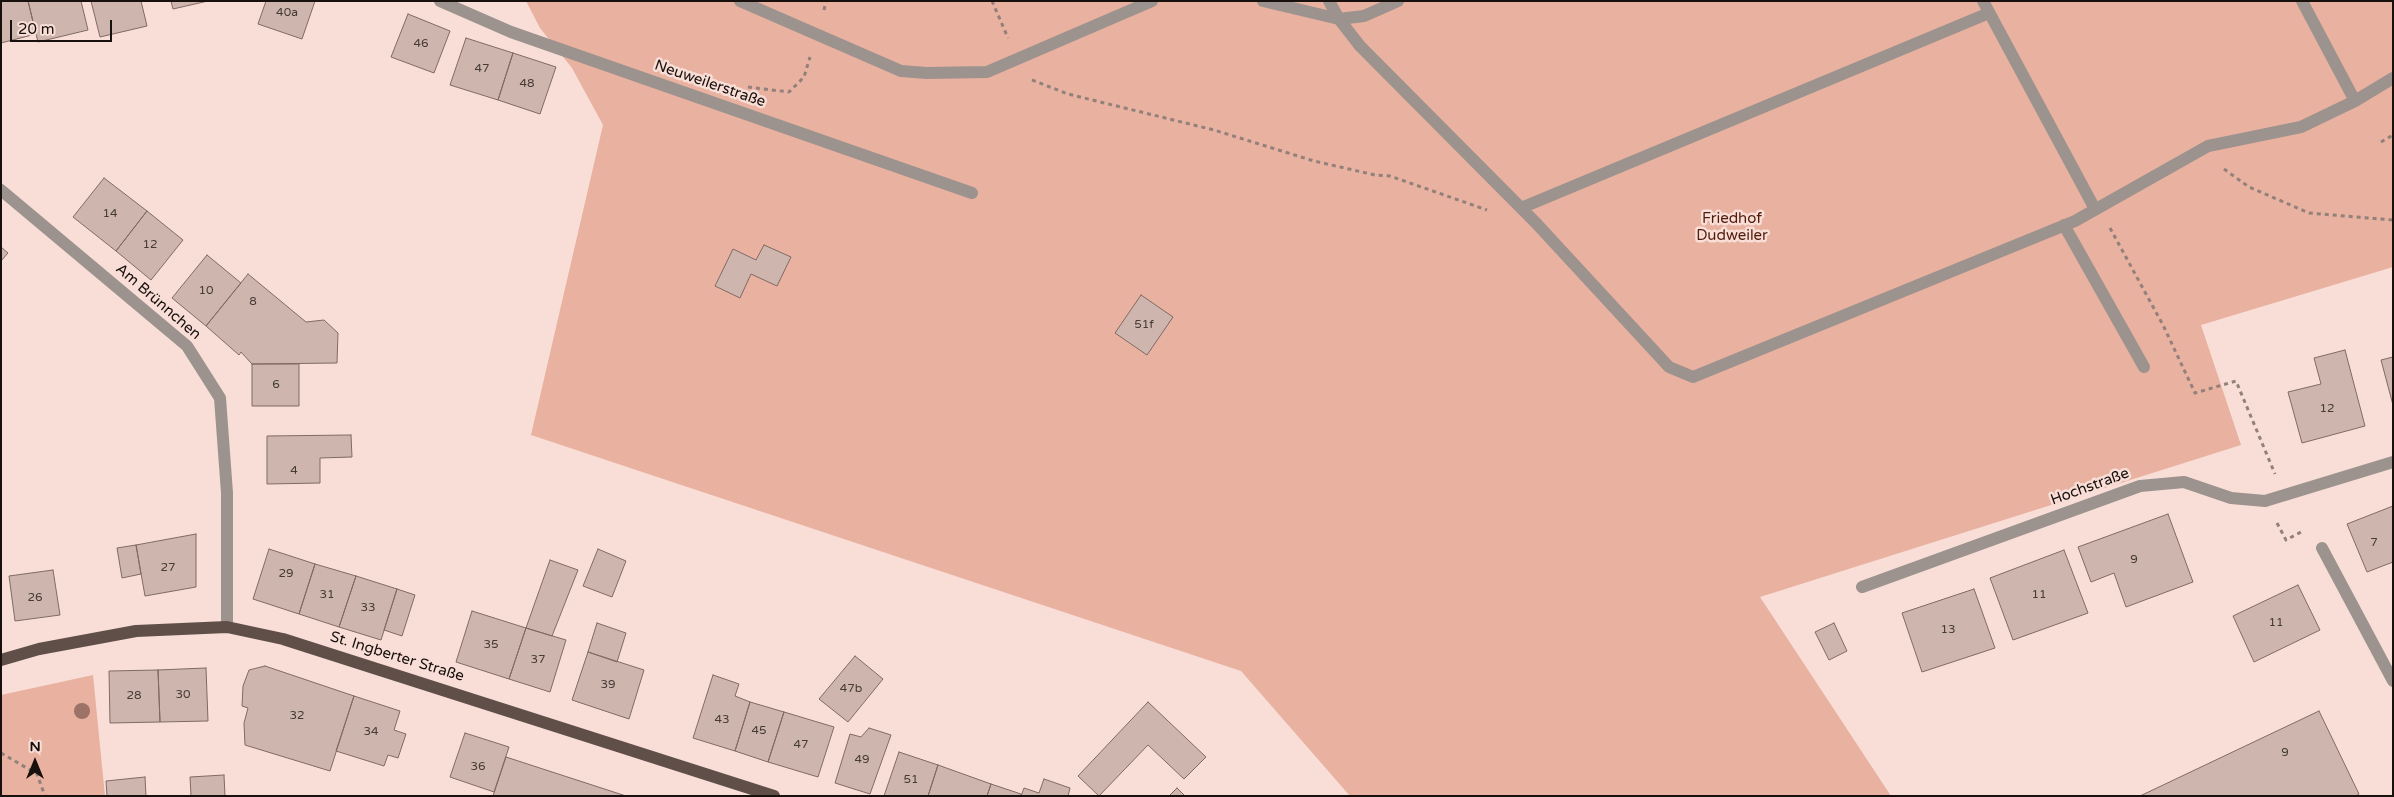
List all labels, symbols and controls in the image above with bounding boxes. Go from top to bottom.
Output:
house number: 40a [276,6,298,20]
scale bar [12,10,115,42]
text: 20 m [18,20,55,38]
house number: 46 [413,37,429,51]
street label: Neuweilerstraße [652,57,768,111]
house number: 47 [474,62,490,76]
house number: 48 [519,77,535,91]
house number: 14 [102,207,118,221]
park label: Friedhof Dudweiler [1696,210,1768,245]
house number: 12 [142,238,158,252]
street label: Am Brünnchen [112,260,204,344]
house number: 10 [198,284,214,298]
house number: 8 [249,295,257,309]
house number: 51f [1134,318,1154,332]
house number: 6 [272,378,280,392]
house number: 12 [2319,402,2335,416]
house number: 4 [290,464,298,478]
street label: Hochstraße [2048,465,2132,509]
house number: 7 [2370,536,2378,550]
house number: 9 [2130,553,2138,567]
house number: 27 [160,561,176,575]
house number: 29 [278,567,294,581]
house number: 31 [319,588,335,602]
house number: 11 [2031,588,2047,602]
house number: 26 [27,591,43,605]
house number: 33 [360,601,376,615]
house number: 11 [2268,616,2284,630]
house number: 13 [1940,623,1956,637]
street label: St. Ingberter Straße [328,628,466,686]
house number: 35 [483,638,499,652]
house number: 37 [530,653,546,667]
house number: 39 [600,678,616,692]
house number: 47b [840,682,862,696]
house number: 30 [175,688,191,702]
house number: 28 [126,689,142,703]
house number: 32 [289,709,305,723]
house number: 43 [714,713,730,727]
house number: 45 [751,724,767,738]
house number: 34 [363,725,379,739]
north arrow [10,737,60,787]
text: N [29,738,41,755]
house number: 47 [793,738,809,752]
house number: 9 [2281,746,2289,760]
house number: 49 [854,753,870,767]
house number: 36 [470,760,486,774]
house number: 51 [903,773,919,787]

